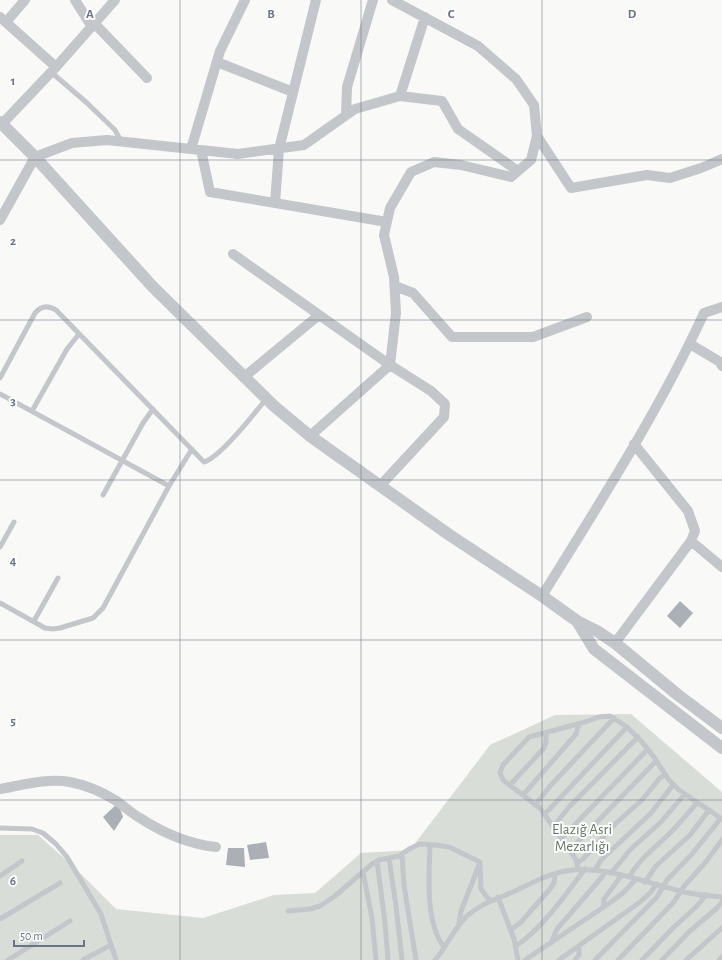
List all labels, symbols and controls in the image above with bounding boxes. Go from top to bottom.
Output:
text: A [86,8,94,21]
text: B [267,8,275,21]
text: C [448,8,455,21]
text: D [628,8,637,21]
text: 1 [11,75,15,88]
text: 2 [10,235,16,248]
text: 3 [10,395,16,408]
text: 4 [10,555,17,568]
text: 5 [10,715,16,728]
park label: Elazığ Asri Mezarlığı [552,822,612,854]
text: 6 [10,875,16,888]
scale bar [14,922,84,948]
text: 50 m [20,930,43,942]

